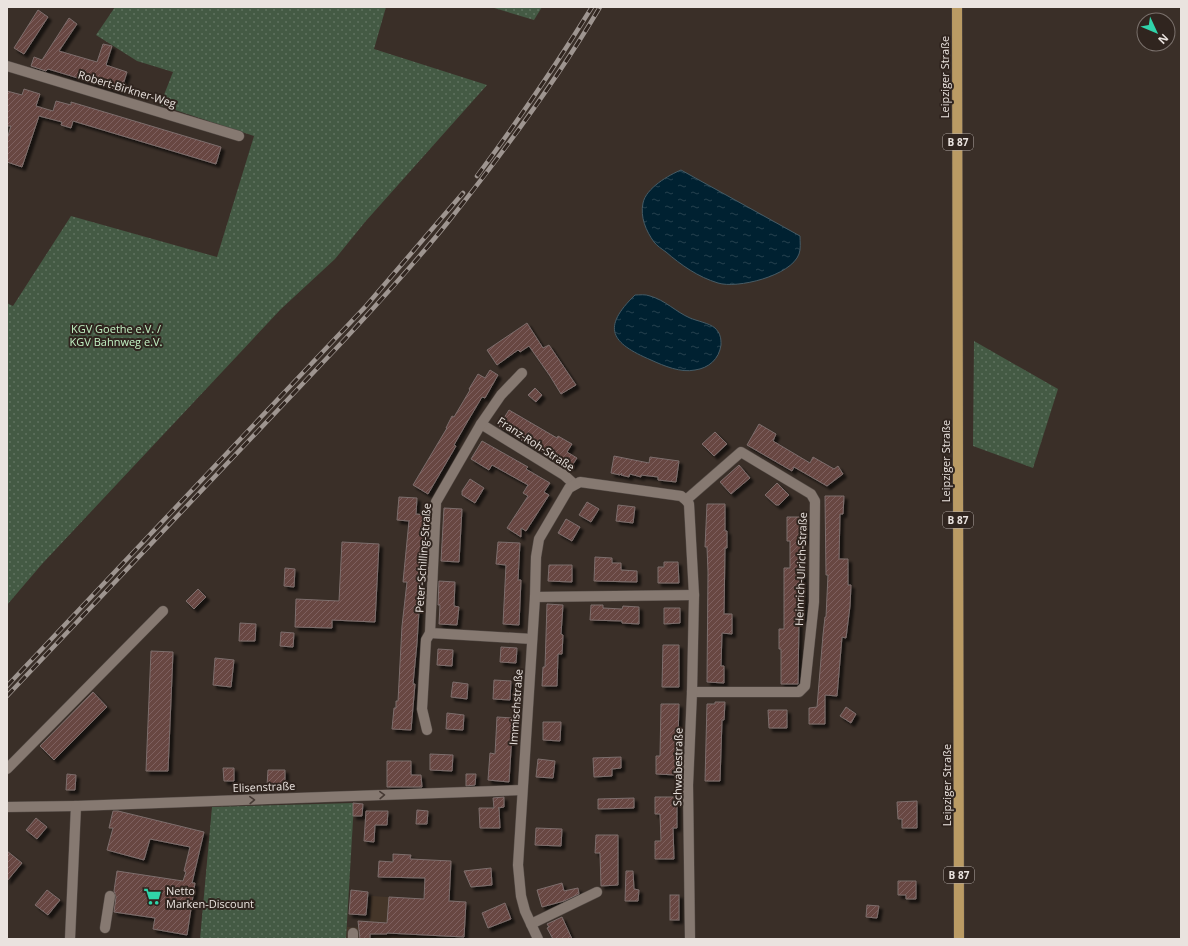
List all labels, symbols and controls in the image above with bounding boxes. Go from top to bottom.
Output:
north arrow [1136,12,1176,52]
text: N [1155,31,1172,48]
street label: Leipziger Straße [937,36,952,118]
street label: Robert-Birkner-Weg [76,66,178,111]
road number: B 87 [943,134,973,150]
park label: KGV Goethe e.V. / KGV Bahnweg e.V. [70,321,163,349]
street label: Franz-Roh-Straße [495,413,578,474]
street label: Leipziger Straße [938,420,953,502]
street label: Peter-Schilling-Straße [411,503,434,613]
street label: Heinrich-Ulrich-Straße [791,512,810,626]
road number: B 87 [943,512,973,528]
street label: Immischstraße [505,668,526,746]
street label: Schwabestraße [669,728,686,806]
street label: Leipziger Straße [939,744,954,826]
street label: Elisenstraße [232,778,296,795]
one-way arrow [379,791,385,799]
one-way arrow [249,795,255,804]
road number: B 87 [944,867,974,883]
place label: Netto Marken-Discount [166,883,254,911]
supermarket icon: Netto Marken-Discount [143,887,163,907]

